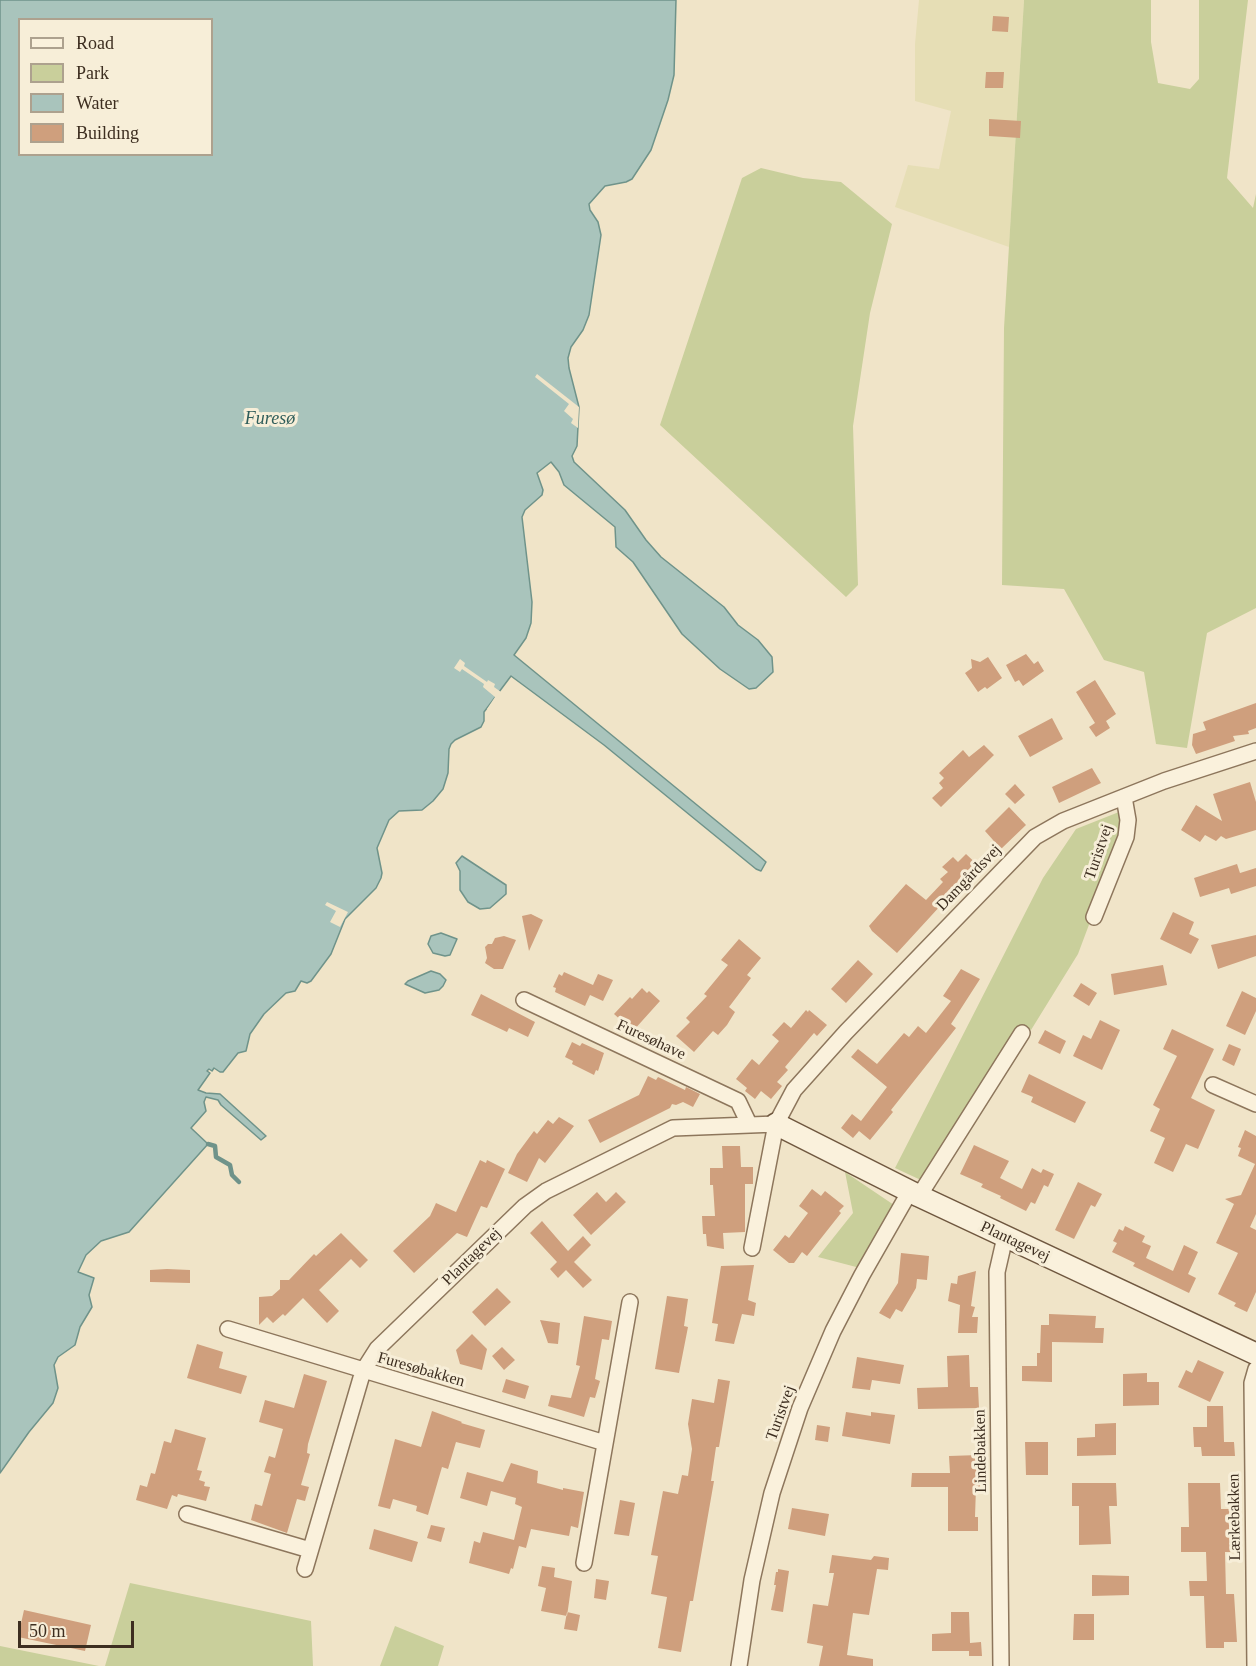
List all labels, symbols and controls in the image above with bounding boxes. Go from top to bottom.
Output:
legend [18,18,213,156]
text: Road [76,33,114,53]
text: Park [76,63,109,83]
text: Water [76,93,119,113]
text: Building [76,123,139,143]
water label: Furesø [245,408,295,430]
street label: Turistvej [1081,822,1117,882]
street label: Damgårdsvej [932,841,1006,915]
street label: Furesøhave [614,1016,688,1064]
street label: Plantagevej [977,1218,1053,1266]
street label: Plantagevej [438,1224,506,1290]
street label: Furesøbakken [375,1348,467,1392]
street label: Turistvej [762,1383,800,1443]
street label: Lindebakken [971,1409,991,1493]
street label: Lærkebakken [1225,1473,1245,1561]
scale bar [21,1609,136,1647]
text: 50 m [29,1621,66,1641]

